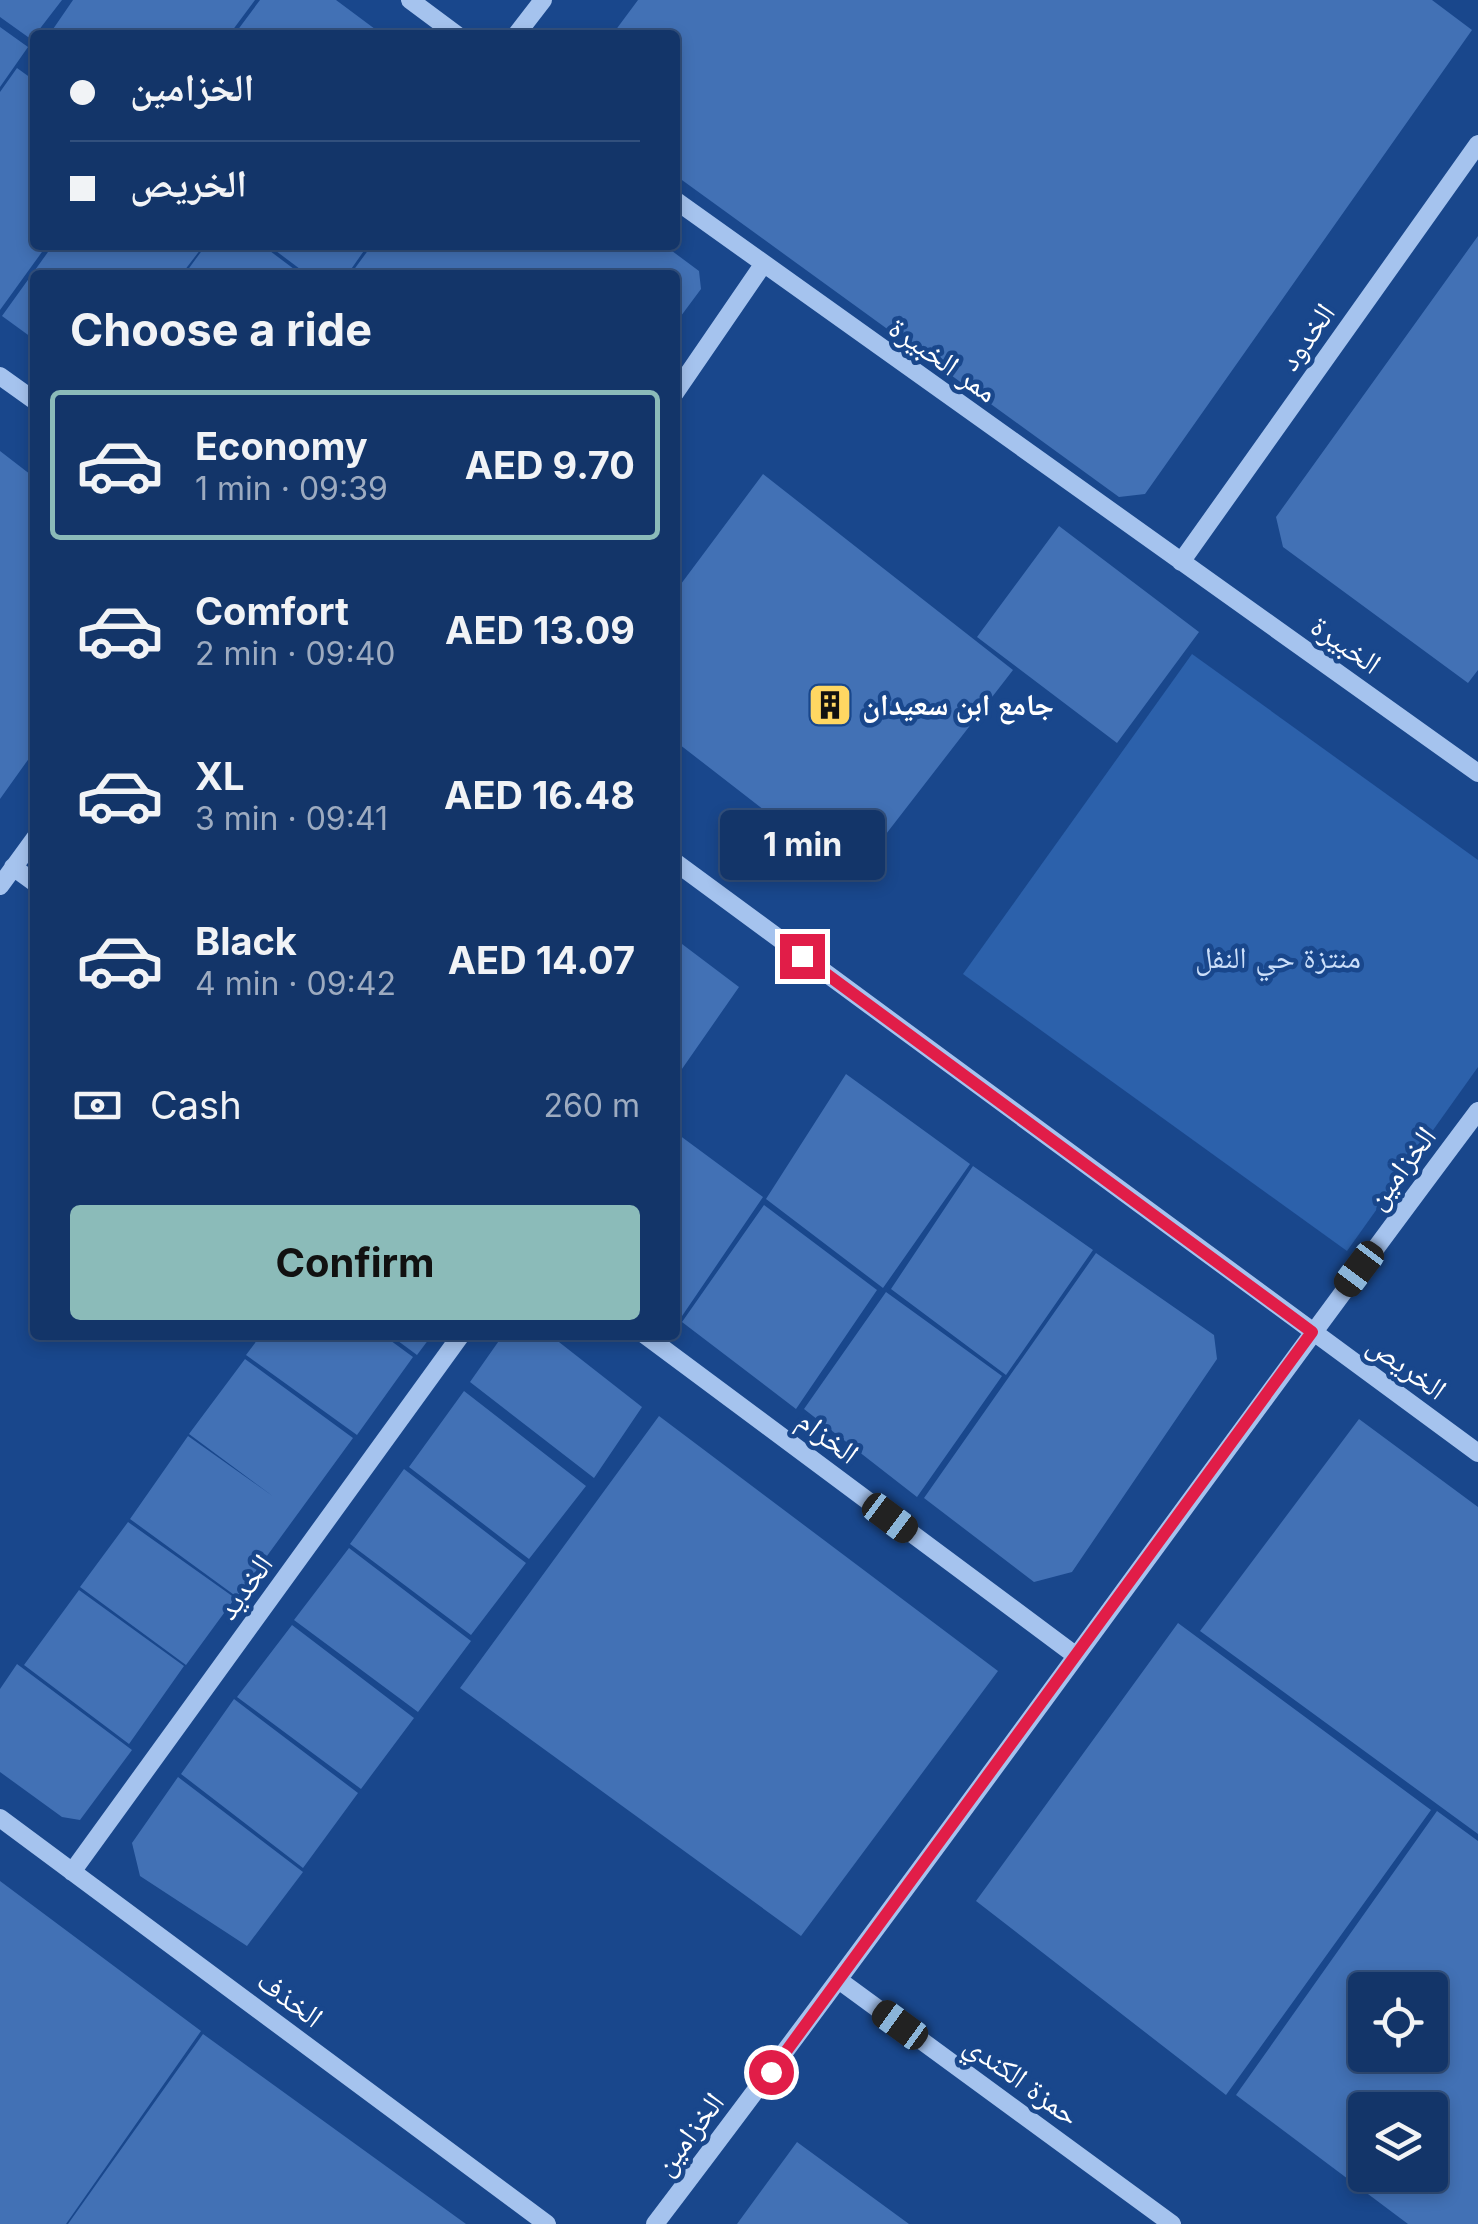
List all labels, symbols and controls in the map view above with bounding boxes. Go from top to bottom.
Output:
text: الخزامين [130,64,254,110]
text: الخريص [130,160,247,206]
street label: الخدود [1270,296,1342,377]
text: Choose a ride [70,302,372,357]
street label: ممر الخبيرة [882,309,1005,409]
icon: car [75,420,165,510]
text: Economy [195,423,368,469]
text: AED 9.70 [465,442,635,488]
text: 1 min · 09:39 [195,469,388,508]
icon: car [75,585,165,675]
text: Comfort [195,588,349,634]
text: AED 13.09 [445,607,635,653]
street label: الخبيرة [1305,607,1389,681]
text: 2 min · 09:40 [195,634,396,673]
building icon: جامع ابن سعيدان [807,682,853,728]
place label: جامع ابن سعيدان [862,686,1054,725]
icon: car [75,750,165,840]
text: XL [195,753,245,799]
text: AED 16.48 [444,772,635,818]
text: 3 min · 09:41 [195,799,388,838]
callout: 1 min [720,811,884,881]
text: 1 min [763,825,842,864]
icon: car [75,915,165,1005]
text: Black [195,918,297,964]
route end [780,934,825,979]
text: AED 14.07 [448,937,635,983]
park label: منتزة حي النفل [1195,939,1361,982]
text: 4 min · 09:42 [195,964,396,1003]
icon: cash [70,1078,125,1133]
text: Cash [150,1082,242,1128]
text: 260 m [543,1086,640,1125]
street label: الخزامين [1357,1119,1444,1217]
button: Confirm [70,1205,640,1320]
car [1329,1236,1389,1302]
street label: الخريص [1360,1326,1454,1408]
street label: الخزام [790,1402,866,1472]
car [857,1488,923,1548]
street label: الخديد [208,1547,280,1626]
street label: الخذف [251,1962,331,2035]
map controls [1348,1972,1448,2192]
button: locate [1348,1972,1448,2072]
car [867,1995,933,2055]
street label: حمزة الكندي [954,2026,1087,2138]
route start [749,2050,794,2095]
street label: الخزامين [645,2085,732,2183]
button: layers [1348,2092,1448,2192]

